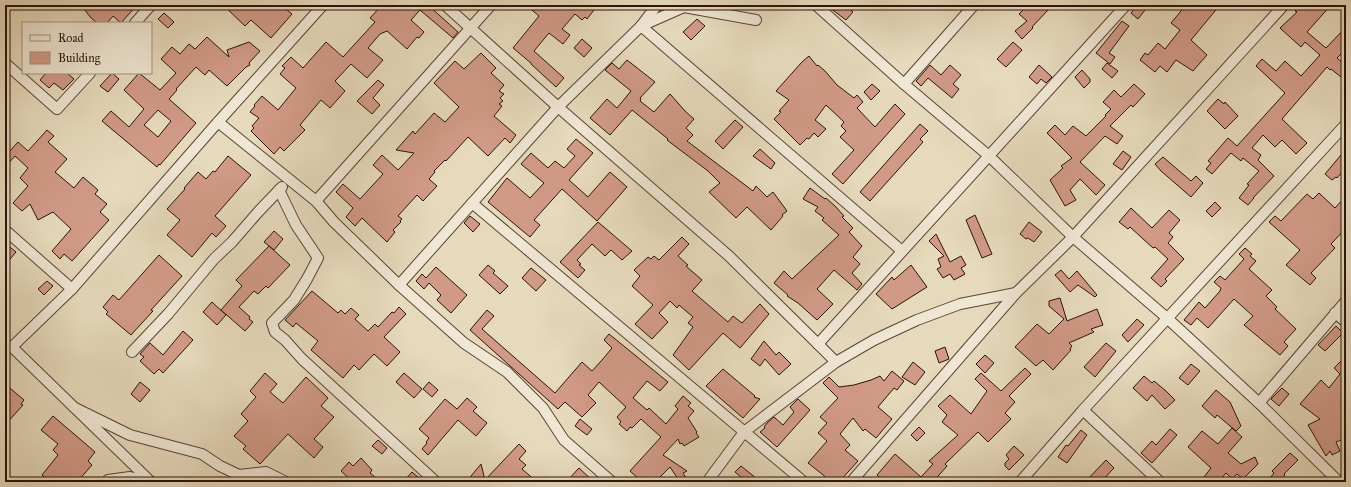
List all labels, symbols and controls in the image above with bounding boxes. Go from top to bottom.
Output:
legend [22,22,152,74]
text: Road [58,31,84,45]
text: Building [58,51,101,66]

